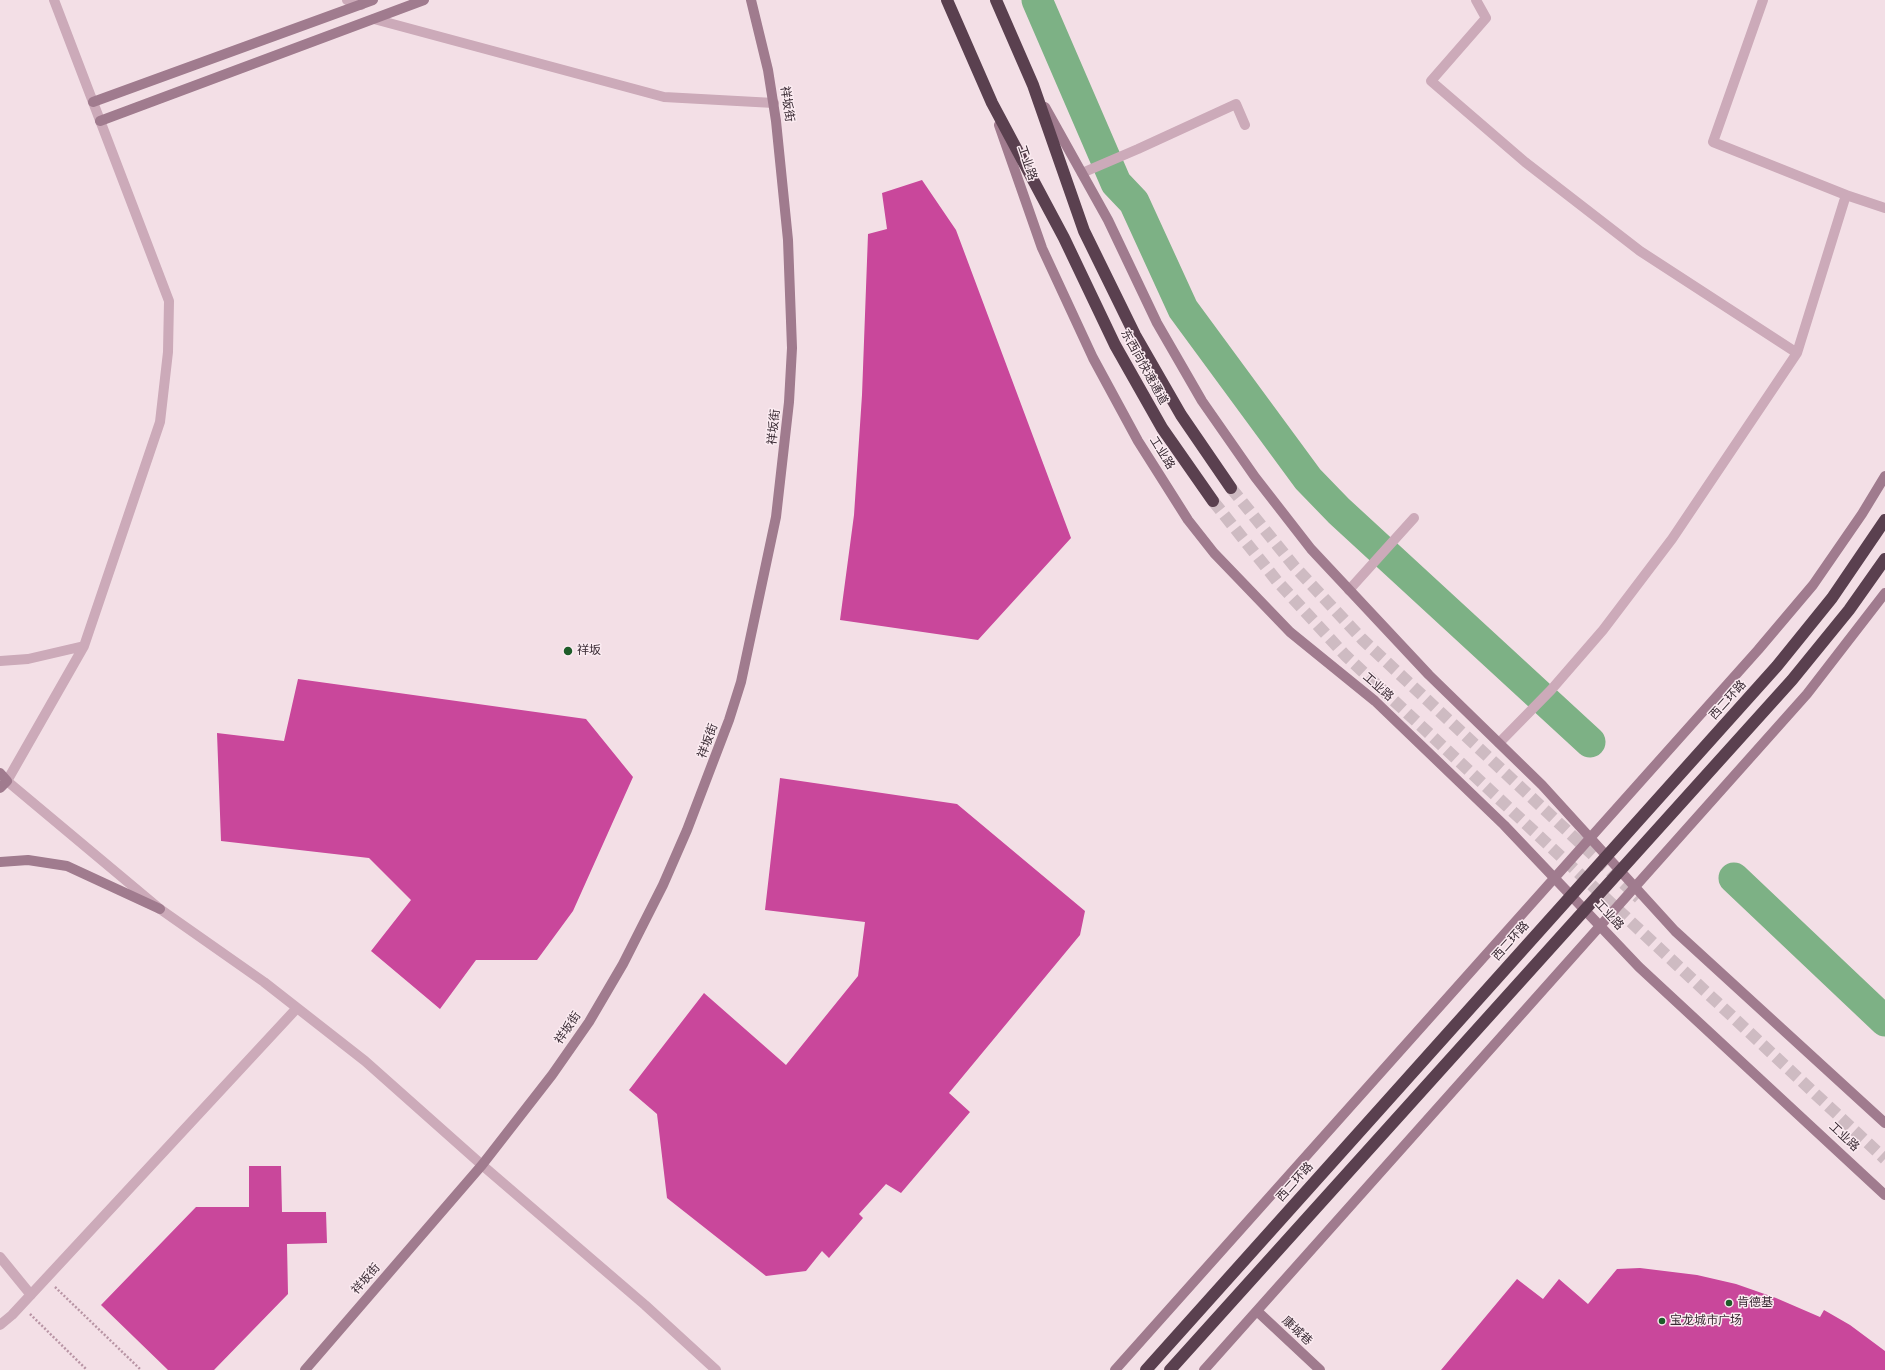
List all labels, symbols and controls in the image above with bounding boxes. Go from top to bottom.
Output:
street label: 祥坂街 [777,85,797,123]
street label: 工业路 [1014,144,1040,182]
street label: 东西向快速通道 [1117,327,1171,407]
street label: 祥坂街 [765,408,783,446]
street label: 工业路 [1146,434,1178,472]
place label: 祥坂 [577,644,601,658]
marker: 祥坂 [562,645,574,657]
street label: 工业路 [1360,670,1396,704]
street label: 西二环路 [1707,677,1749,723]
street label: 祥坂街 [695,722,721,760]
street label: 工业路 [1591,897,1627,933]
street label: 西二环路 [1490,918,1532,964]
street label: 祥坂街 [552,1009,584,1047]
street label: 工业路 [1826,1119,1862,1155]
street label: 西二环路 [1274,1159,1316,1205]
street label: 祥坂街 [349,1261,383,1297]
place label: 肯德基 [1737,1296,1773,1310]
marker: 肯德基 [1724,1298,1734,1308]
street label: 康城巷 [1279,1313,1315,1349]
place label: 宝龙城市广场 [1670,1314,1742,1328]
marker: 宝龙城市广场 [1657,1316,1667,1326]

